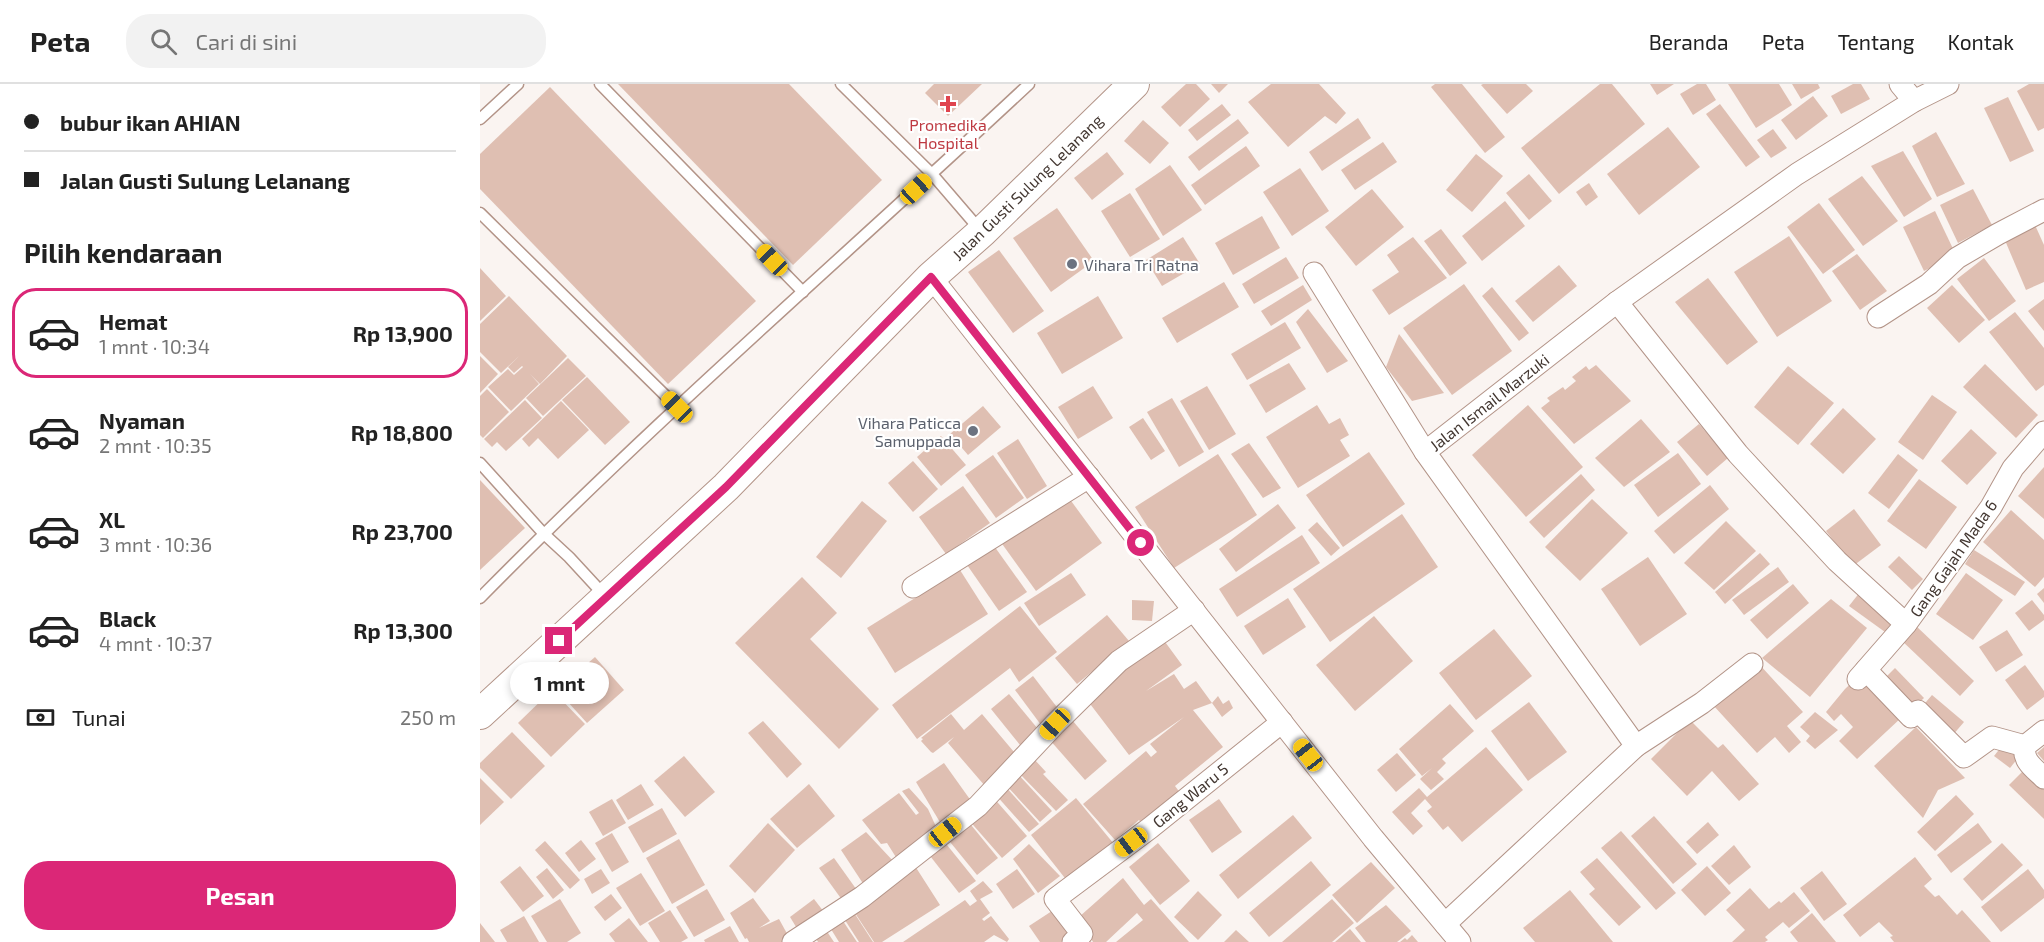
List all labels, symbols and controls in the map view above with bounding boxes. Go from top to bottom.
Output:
search box [126,14,546,68]
text: Peta [30,24,90,58]
icon: search [147,25,180,58]
text: Cari di sini [195,28,297,54]
text: Beranda [1649,29,1729,54]
text: Peta [1762,29,1805,54]
text: Tentang [1838,29,1915,54]
text: Kontak [1948,29,2014,54]
marker: Promedika Hospital [939,95,957,113]
text: bubur ikan AHIAN [60,109,241,135]
street label: Jalan Gusti Sulung Lelanang [948,110,1106,264]
place label: Promedika Hospital [909,115,987,152]
text: Jalan Gusti Sulung Lelanang [60,167,350,193]
car [897,170,935,208]
text: Pilih kendaraan [24,236,223,268]
car [753,241,791,279]
place label: Vihara Tri Ratna [1084,255,1199,274]
marker: Vihara Tri Ratna [1065,257,1079,271]
icon: car [27,306,81,360]
text: Hemat [99,308,168,334]
text: Rp 13,900 [353,320,453,346]
text: 1 mnt · 10:34 [99,334,210,358]
street label: Jalan Ismail Marzuki [1426,349,1552,455]
car [658,388,696,426]
icon: car [27,405,81,459]
text: Nyaman [99,407,185,433]
place label: Vihara Paticca Samuppada [858,413,961,450]
text: Rp 18,800 [351,419,453,445]
marker: Vihara Paticca Samuppada [966,424,980,438]
text: 2 mnt · 10:35 [99,433,212,457]
street label: Gang Gajah Mada 6 [1905,496,2001,621]
icon: car [27,504,81,558]
text: XL [99,506,125,532]
text: Rp 23,700 [352,518,453,544]
route start [1127,529,1154,556]
text: 3 mnt · 10:36 [99,532,212,556]
icon: car [27,603,81,657]
text: Black [99,605,156,631]
text: Rp 13,300 [353,617,453,643]
route end [545,627,572,654]
text: 4 mnt · 10:37 [99,631,212,655]
callout: 1 mnt [509,662,608,704]
text: 1 mnt [534,671,585,695]
icon: cash [24,701,57,734]
text: Tunai [72,704,126,730]
text: 250 m [400,705,456,729]
car [1036,705,1074,743]
car [1290,735,1326,775]
street label: Gang Waru 5 [1148,759,1232,831]
car [925,814,965,850]
car [1111,824,1151,860]
button: Pesan [24,861,456,930]

